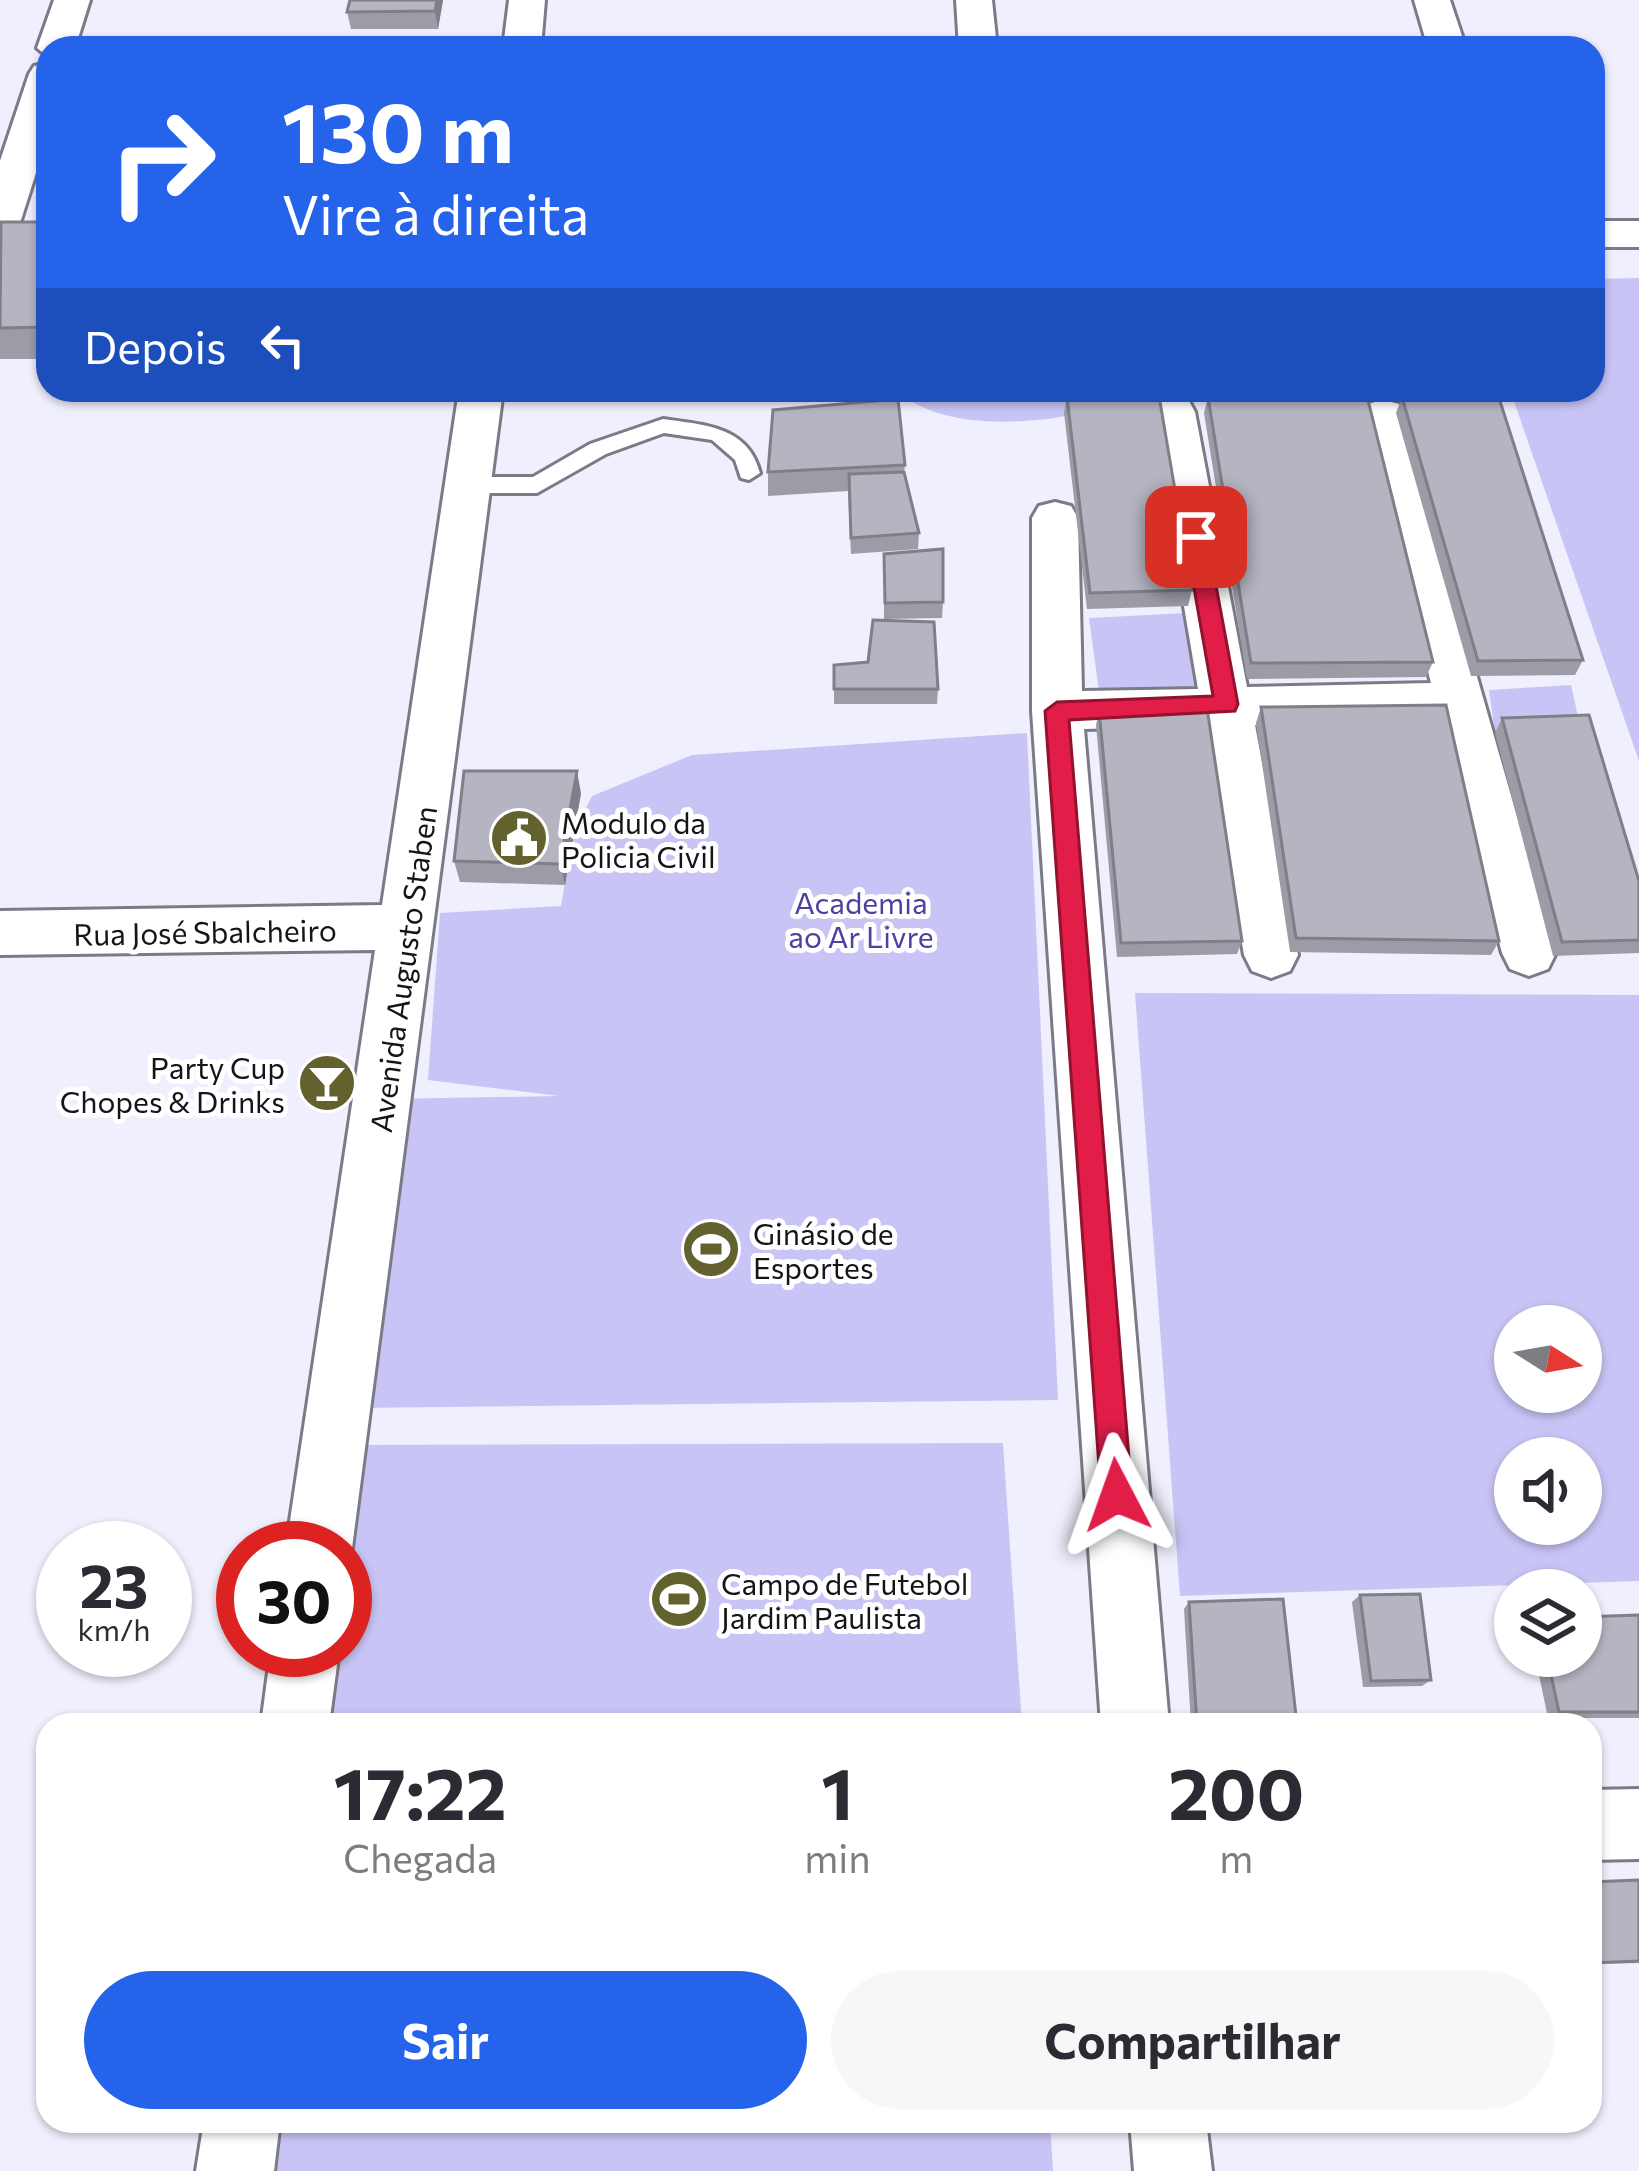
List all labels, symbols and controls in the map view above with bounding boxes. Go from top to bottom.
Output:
text: 130 m [282,78,514,180]
icon: right [84,84,240,240]
text: Vire à direita [282,180,589,246]
icon: left [250,312,316,378]
text: Depois [84,318,226,373]
pin [1145,486,1247,588]
icon: arrive [1163,504,1229,570]
street label: Avenida Augusto Staben [361,803,443,1135]
place label: Modulo da Policia Civil [561,803,716,874]
public building icon: Modulo da Policia Civil [488,807,550,869]
park label: Academia ao Ar Livre [788,883,934,954]
street label: Rua José Sbalcheiro [73,910,337,952]
place label: Party Cup Chopes & Drinks [60,1048,285,1119]
bar icon: Party Cup Chopes & Drinks [296,1052,358,1114]
place label: Ginásio de Esportes [753,1214,894,1285]
sports icon: Ginásio de Esportes [680,1218,742,1280]
north arrow [1494,1305,1602,1413]
map controls [1494,1305,1602,1677]
position arrow [1054,1432,1180,1558]
button: sound [1494,1437,1602,1545]
speed limit sign: 30 [216,1521,372,1677]
text: 23 [79,1547,149,1620]
place label: Campo de Futebol Jardim Paulista [721,1564,968,1635]
sports icon: Campo de Futebol Jardim Paulista [648,1568,710,1630]
button: layers [1494,1569,1602,1677]
text: km/h [78,1610,150,1647]
text: 17:22 [334,1747,507,1835]
text: 1 [821,1747,854,1835]
text: 200 [1168,1747,1304,1835]
text: Chegada [343,1833,497,1881]
text: min [804,1833,871,1881]
text: m [1219,1833,1253,1881]
button: Sair [84,1971,807,2109]
button: Compartilhar [831,1971,1554,2109]

